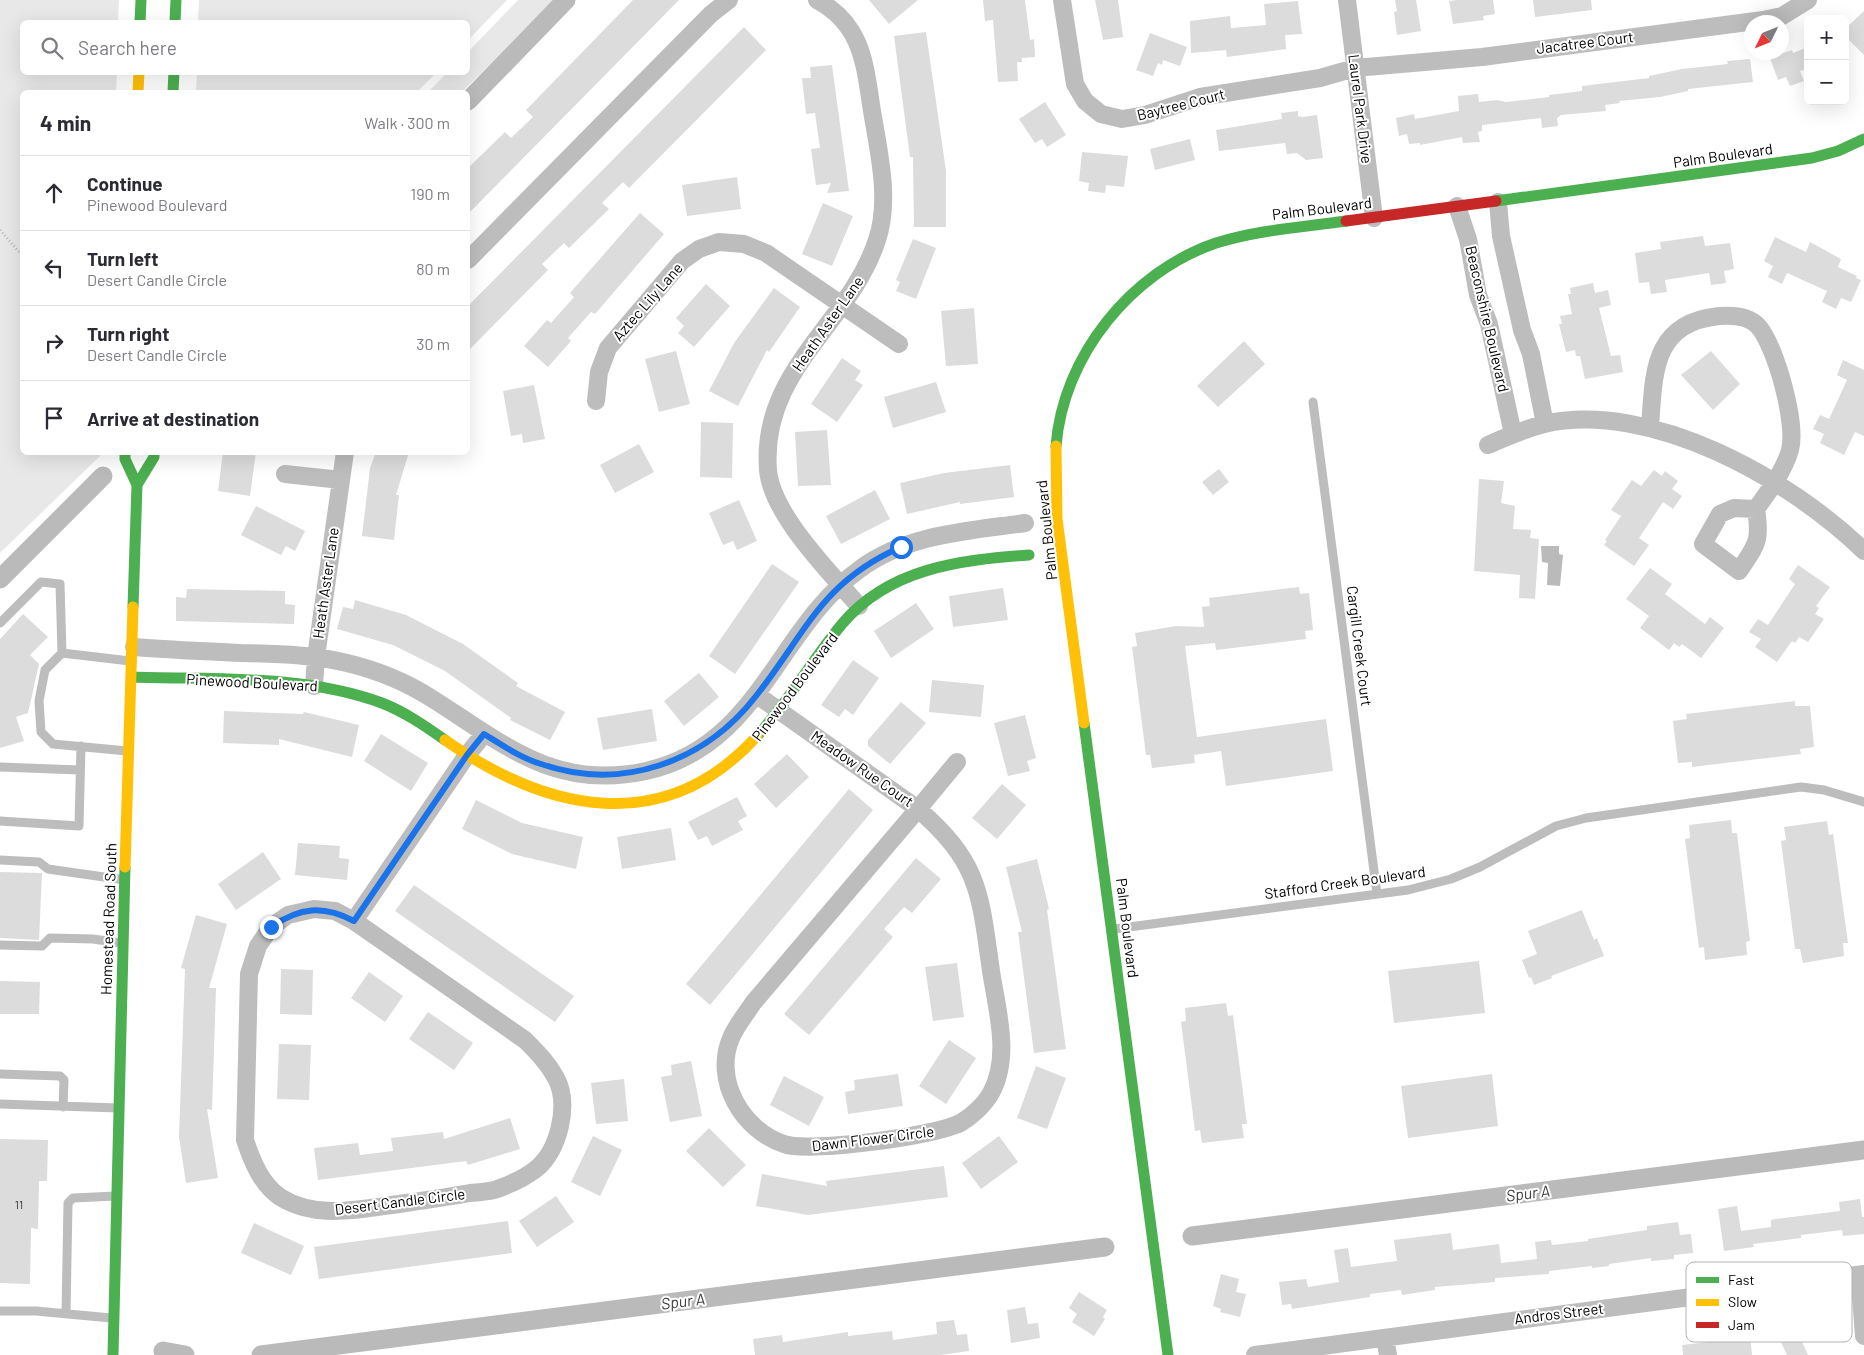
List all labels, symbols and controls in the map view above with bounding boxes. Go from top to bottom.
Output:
north arrow [1744,15,1789,60]
map controls [1804,15,1849,105]
button: + [1804,15,1849,60]
search box [20,20,470,75]
street label: Jacatree Court [1535,27,1635,57]
icon: search [38,34,66,62]
text: Search here [78,36,177,59]
street label: Laurel Park Drive [1345,53,1377,165]
button: − [1804,60,1849,105]
street label: Baytree Court [1135,84,1227,124]
text: 4 min [40,110,91,135]
text: Walk · 300 m [364,113,450,132]
street label: Palm Boulevard [1672,139,1774,171]
text: Continue [87,172,163,195]
icon: ahead [40,179,68,207]
text: 190 m [411,184,450,203]
street label: Palm Boulevard [1271,193,1373,223]
text: Pinewood Boulevard [87,195,227,214]
street label: Beaconshire Boulevard [1462,244,1514,394]
text: Turn left [87,247,158,270]
icon: left [40,254,68,282]
text: 80 m [416,259,450,278]
street label: Aztec Lily Lane [608,259,686,344]
text: Desert Candle Circle [87,270,227,289]
street label: Heath Aster Lane [788,272,867,374]
text: Turn right [87,322,169,345]
icon: right [40,329,68,357]
text: 30 m [416,334,450,353]
text: Desert Candle Circle [87,345,227,364]
icon: arrive [40,404,68,432]
text: Arrive at destination [87,407,259,430]
street label: Palm Boulevard [1032,479,1060,581]
street label: Heath Aster Lane [308,526,342,640]
route start [890,536,913,559]
street label: Cargill Creek Court [1344,585,1376,707]
street label: Pinewood Boulevard [747,628,841,744]
street label: Pinewood Boulevard [186,670,318,694]
street label: Meadow Rue Court [808,726,917,810]
street label: Homestead Road South [96,843,120,995]
street label: Stafford Creek Boulevard [1263,862,1427,902]
street label: Palm Boulevard [1113,877,1143,979]
route end [260,916,283,939]
street label: Dawn Flower Circle [811,1122,935,1154]
water label: Spur A [1505,1180,1551,1205]
street label: Desert Candle Circle [334,1184,466,1218]
house number: 11 [15,1197,23,1211]
legend [1686,1262,1852,1342]
text: Fast [1728,1271,1754,1288]
water label: Spur A [660,1288,706,1313]
text: Slow [1728,1293,1757,1310]
street label: Andros Street [1513,1299,1605,1327]
text: Jam [1728,1316,1755,1333]

